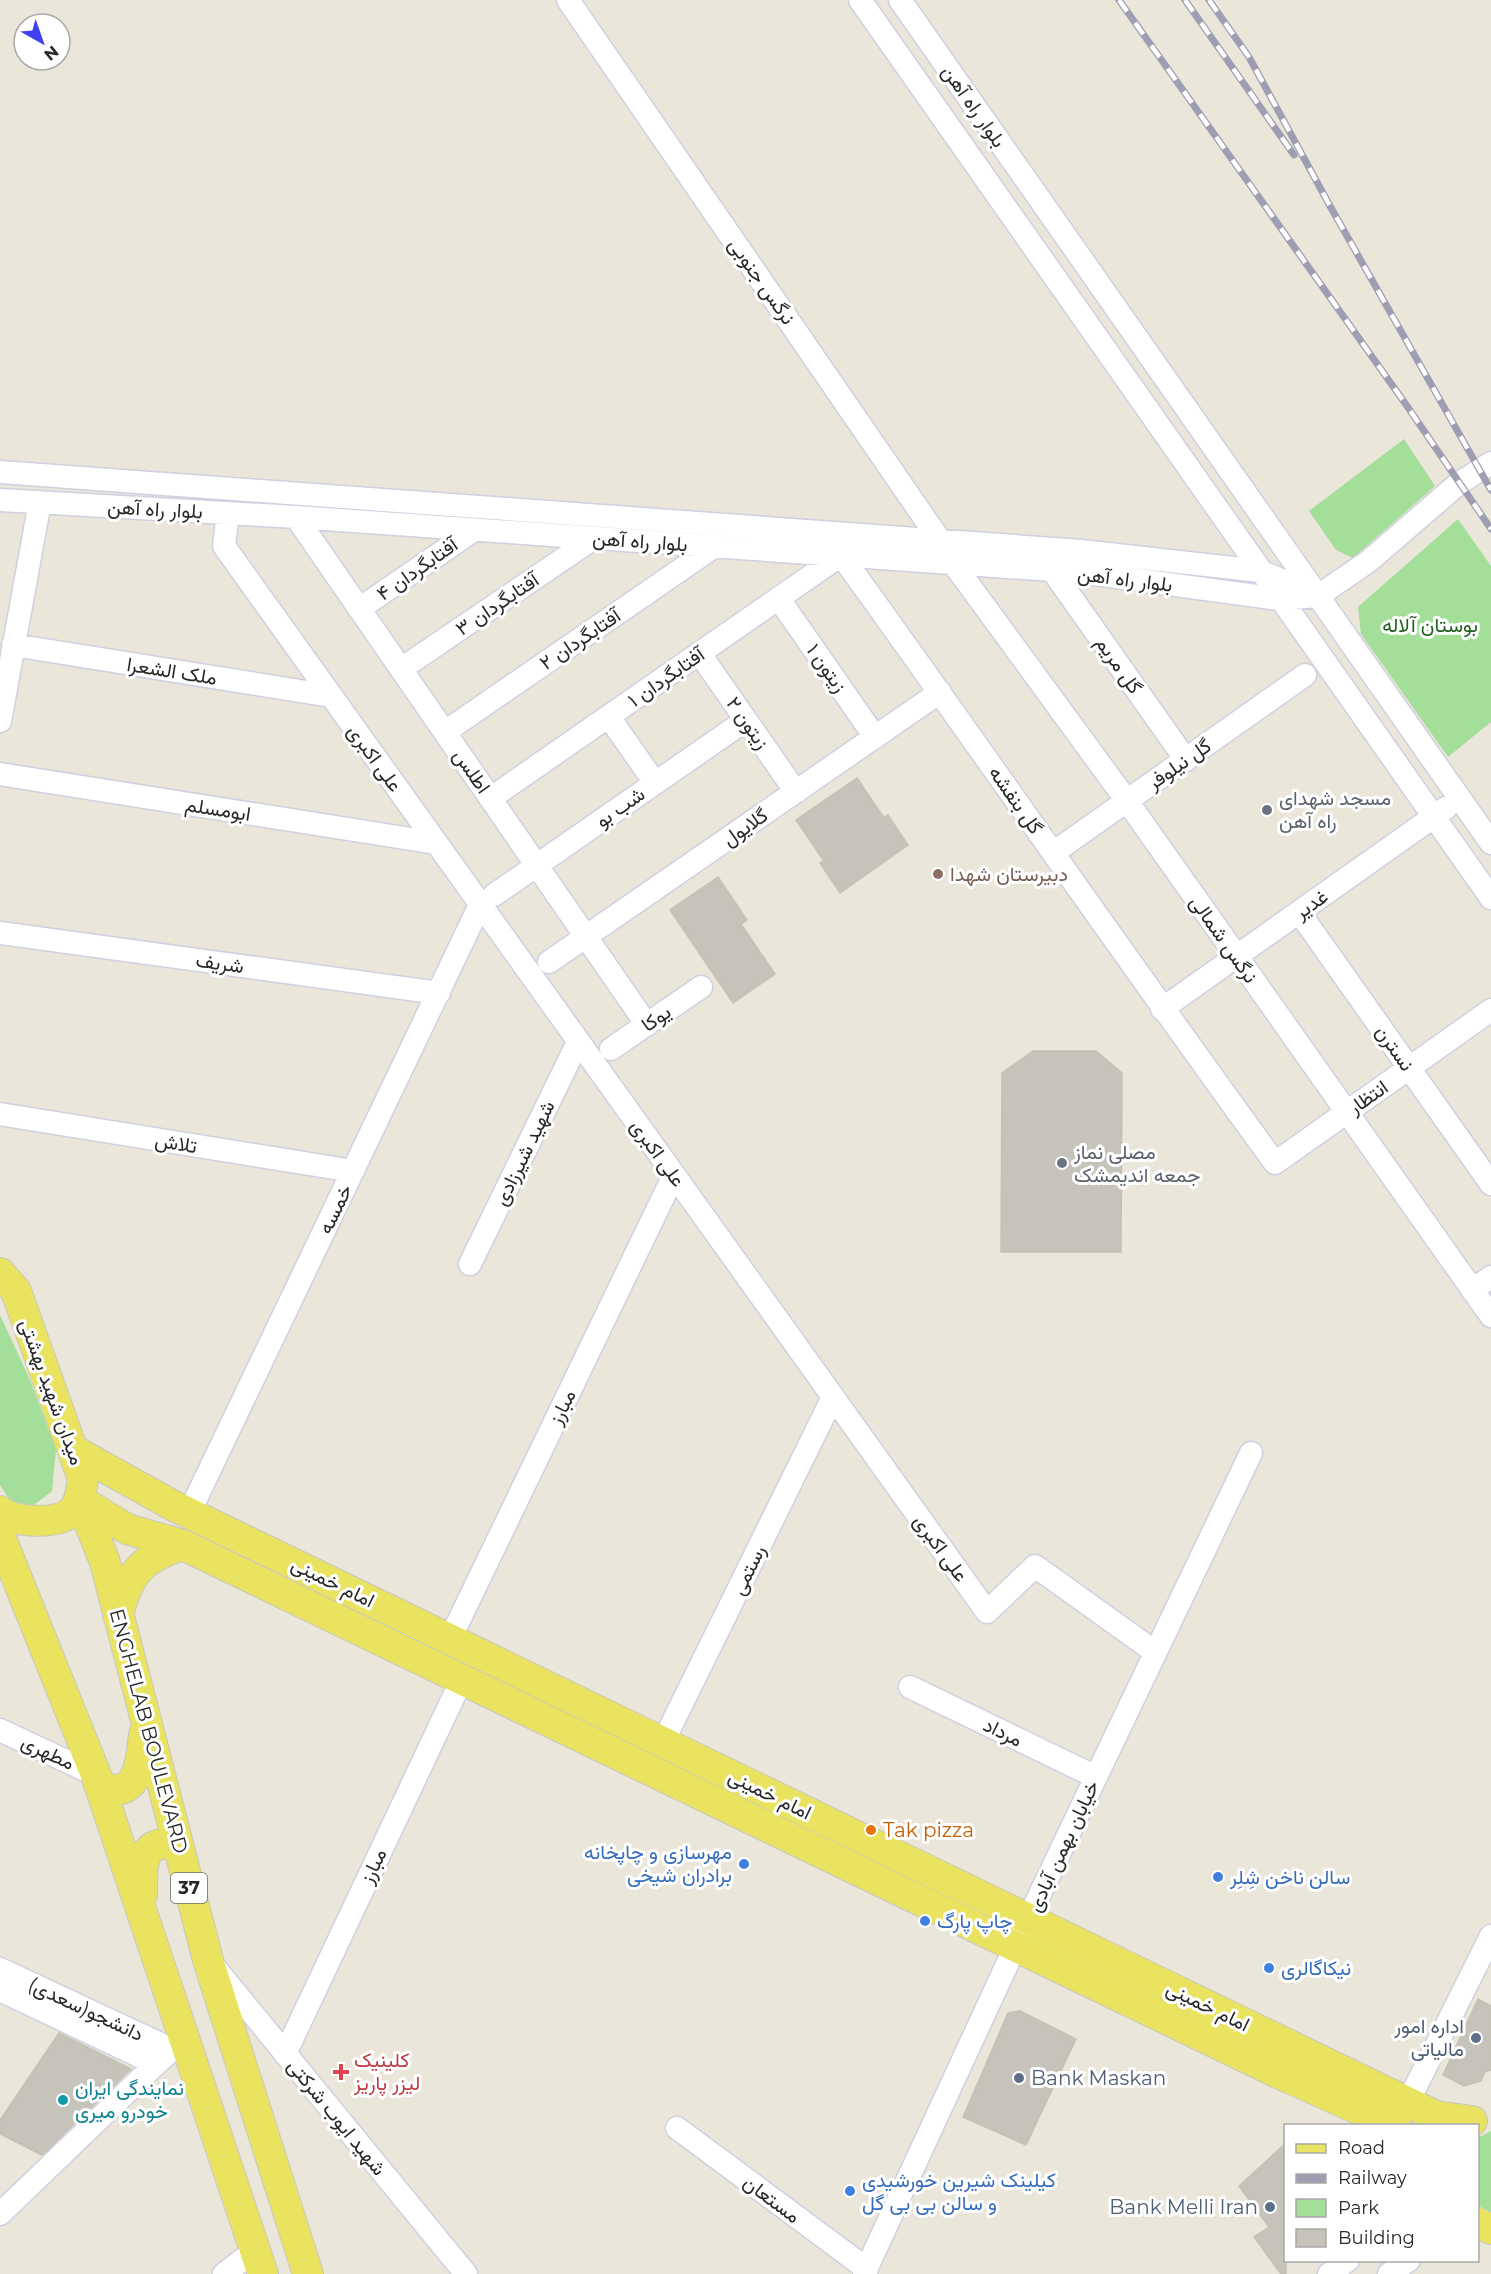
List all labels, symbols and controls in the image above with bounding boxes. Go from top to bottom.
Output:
north arrow [12,12,72,72]
text: N [40,42,62,65]
street label: بلوار راه آهن [936,60,1011,153]
street label: نرگس جنوبی [723,233,801,329]
street label: بلوار راه آهن [107,495,203,524]
street label: بلوار راه آهن [591,526,688,557]
street label: آفتابگردان ۴ [372,532,464,606]
street label: بلوار راه آهن [1076,561,1174,598]
street label: آفتابگردان ۳ [451,567,545,641]
street label: آفتابگردان ۲ [535,602,627,676]
park label: بوستان آلاله [1382,613,1478,638]
street label: گل مریم [1090,632,1147,699]
street label: زیتون ۱ [801,639,852,697]
street label: آفتابگردان ۱ [623,641,710,713]
street label: ملک الشعرا [125,652,219,691]
street label: زیتون ۲ [721,692,775,754]
street label: علی اکبری [342,720,407,797]
street label: گل نیلوفر [1142,733,1216,796]
street label: اطلس [448,744,496,798]
street label: گل بنفشه [984,761,1048,839]
street label: شب بو [591,782,650,833]
place label: مسجد شهدای راه آهن [1279,786,1391,834]
street label: ابومسلم [183,792,252,827]
street label: گلایول [718,803,773,852]
marker: مسجد شهدای راه آهن [1260,803,1274,817]
place label: دبیرستان شهدا [950,862,1068,887]
marker: دبیرستان شهدا [931,867,945,881]
street label: غدیر [1289,884,1333,925]
street label: نرگس شمالی [1184,890,1263,988]
street label: شریف [194,948,246,979]
street label: یوکا [637,999,676,1037]
street label: نسترن [1370,1020,1419,1076]
street label: انتظار [1343,1075,1393,1121]
street label: شهید شیرزادی [488,1097,561,1210]
street label: علی اکبری [625,1115,690,1192]
street label: تلاش [153,1128,199,1158]
place label: مصلی نماز جمعه اندیمشک [1073,1140,1200,1187]
marker: مصلی نماز جمعه اندیمشک [1055,1156,1069,1170]
street label: خمسه [313,1180,357,1238]
street label: میدان شهید بهشتی [13,1316,90,1469]
street label: مبارز [543,1385,582,1430]
street label: علی اکبری [908,1510,973,1587]
street label: رستمی [726,1541,771,1600]
street label: امام خمینی [287,1552,378,1613]
street label: ENGHELAB BOULEVARD [105,1606,193,1856]
street label: مرداد [979,1712,1027,1753]
street label: مطهری [17,1729,78,1776]
street label: امام خمینی [724,1764,815,1825]
street label: خیابان بهمن آبادی [1022,1776,1105,1916]
place label: Tak pizza [883,1818,974,1842]
marker: Tak pizza [864,1823,878,1837]
place label: مهرسازی و چاپخانه برادران شیخی [584,1840,732,1888]
street label: مبارز [354,1845,392,1889]
marker: مهرسازی و چاپخانه برادران شیخی [737,1857,751,1871]
place label: سالن ناخن شِلِر [1229,1865,1350,1890]
marker: سالن ناخن شِلِر [1211,1870,1225,1884]
road number: 37 [171,1873,207,1903]
place label: چاپ پارگ [937,1909,1012,1935]
marker: چاپ پارگ [918,1914,932,1928]
place label: نیکاگالری [1281,1956,1351,1981]
marker: نیکاگالری [1262,1961,1276,1975]
street label: دانشجو(سعدی) [24,1972,147,2047]
street label: امام خمینی [1162,1976,1253,2037]
place label: اداره امور مالیاتی [1393,2014,1464,2061]
marker: اداره امور مالیاتی [1469,2031,1483,2045]
place label: کلینیک لیزر پاریز [353,2048,420,2097]
street label: شهید ایوب شرکتی [282,2054,391,2181]
marker: کلینیک لیزر پاریز [332,2063,350,2081]
place label: Bank Maskan [1031,2066,1166,2090]
marker: Bank Maskan [1012,2071,1026,2085]
place label: نمایندگی ایران خودرو میری [75,2076,184,2124]
marker: نمایندگی ایران خودرو میری [56,2093,70,2107]
legend [1284,2124,1479,2262]
text: Road [1338,2137,1385,2159]
text: Railway [1338,2167,1407,2189]
place label: کیلینک شیرین خورشیدی و سالن بی بی گل [862,2168,1056,2216]
street label: مستعان [739,2170,805,2228]
marker: کیلینک شیرین خورشیدی و سالن بی بی گل [843,2184,857,2198]
place label: Bank Melli Iran [1109,2195,1258,2219]
text: Park [1338,2197,1379,2219]
marker: Bank Melli Iran [1263,2200,1277,2214]
text: Building [1338,2227,1415,2249]

